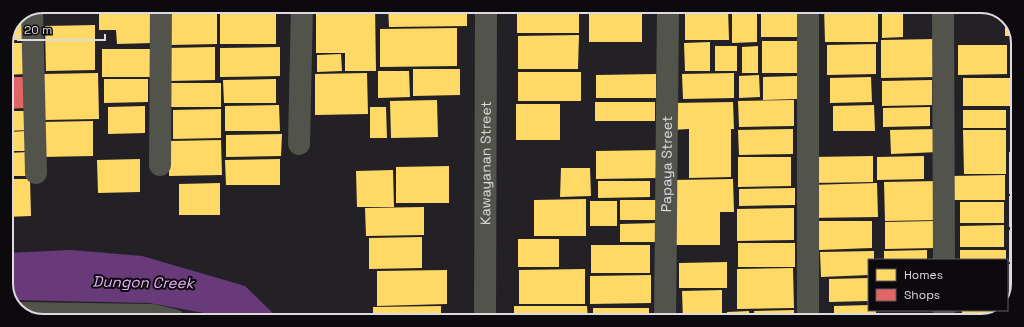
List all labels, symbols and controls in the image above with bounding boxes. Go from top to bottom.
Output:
scale bar [18,16,105,42]
text: 20 m [24,22,52,38]
street label: Kawayanan Street [476,101,495,225]
street label: Papaya Street [657,116,676,212]
legend [868,259,1008,311]
text: Homes [904,267,943,283]
water label: Dungon Creek [92,272,196,292]
text: Shops [904,287,940,303]

